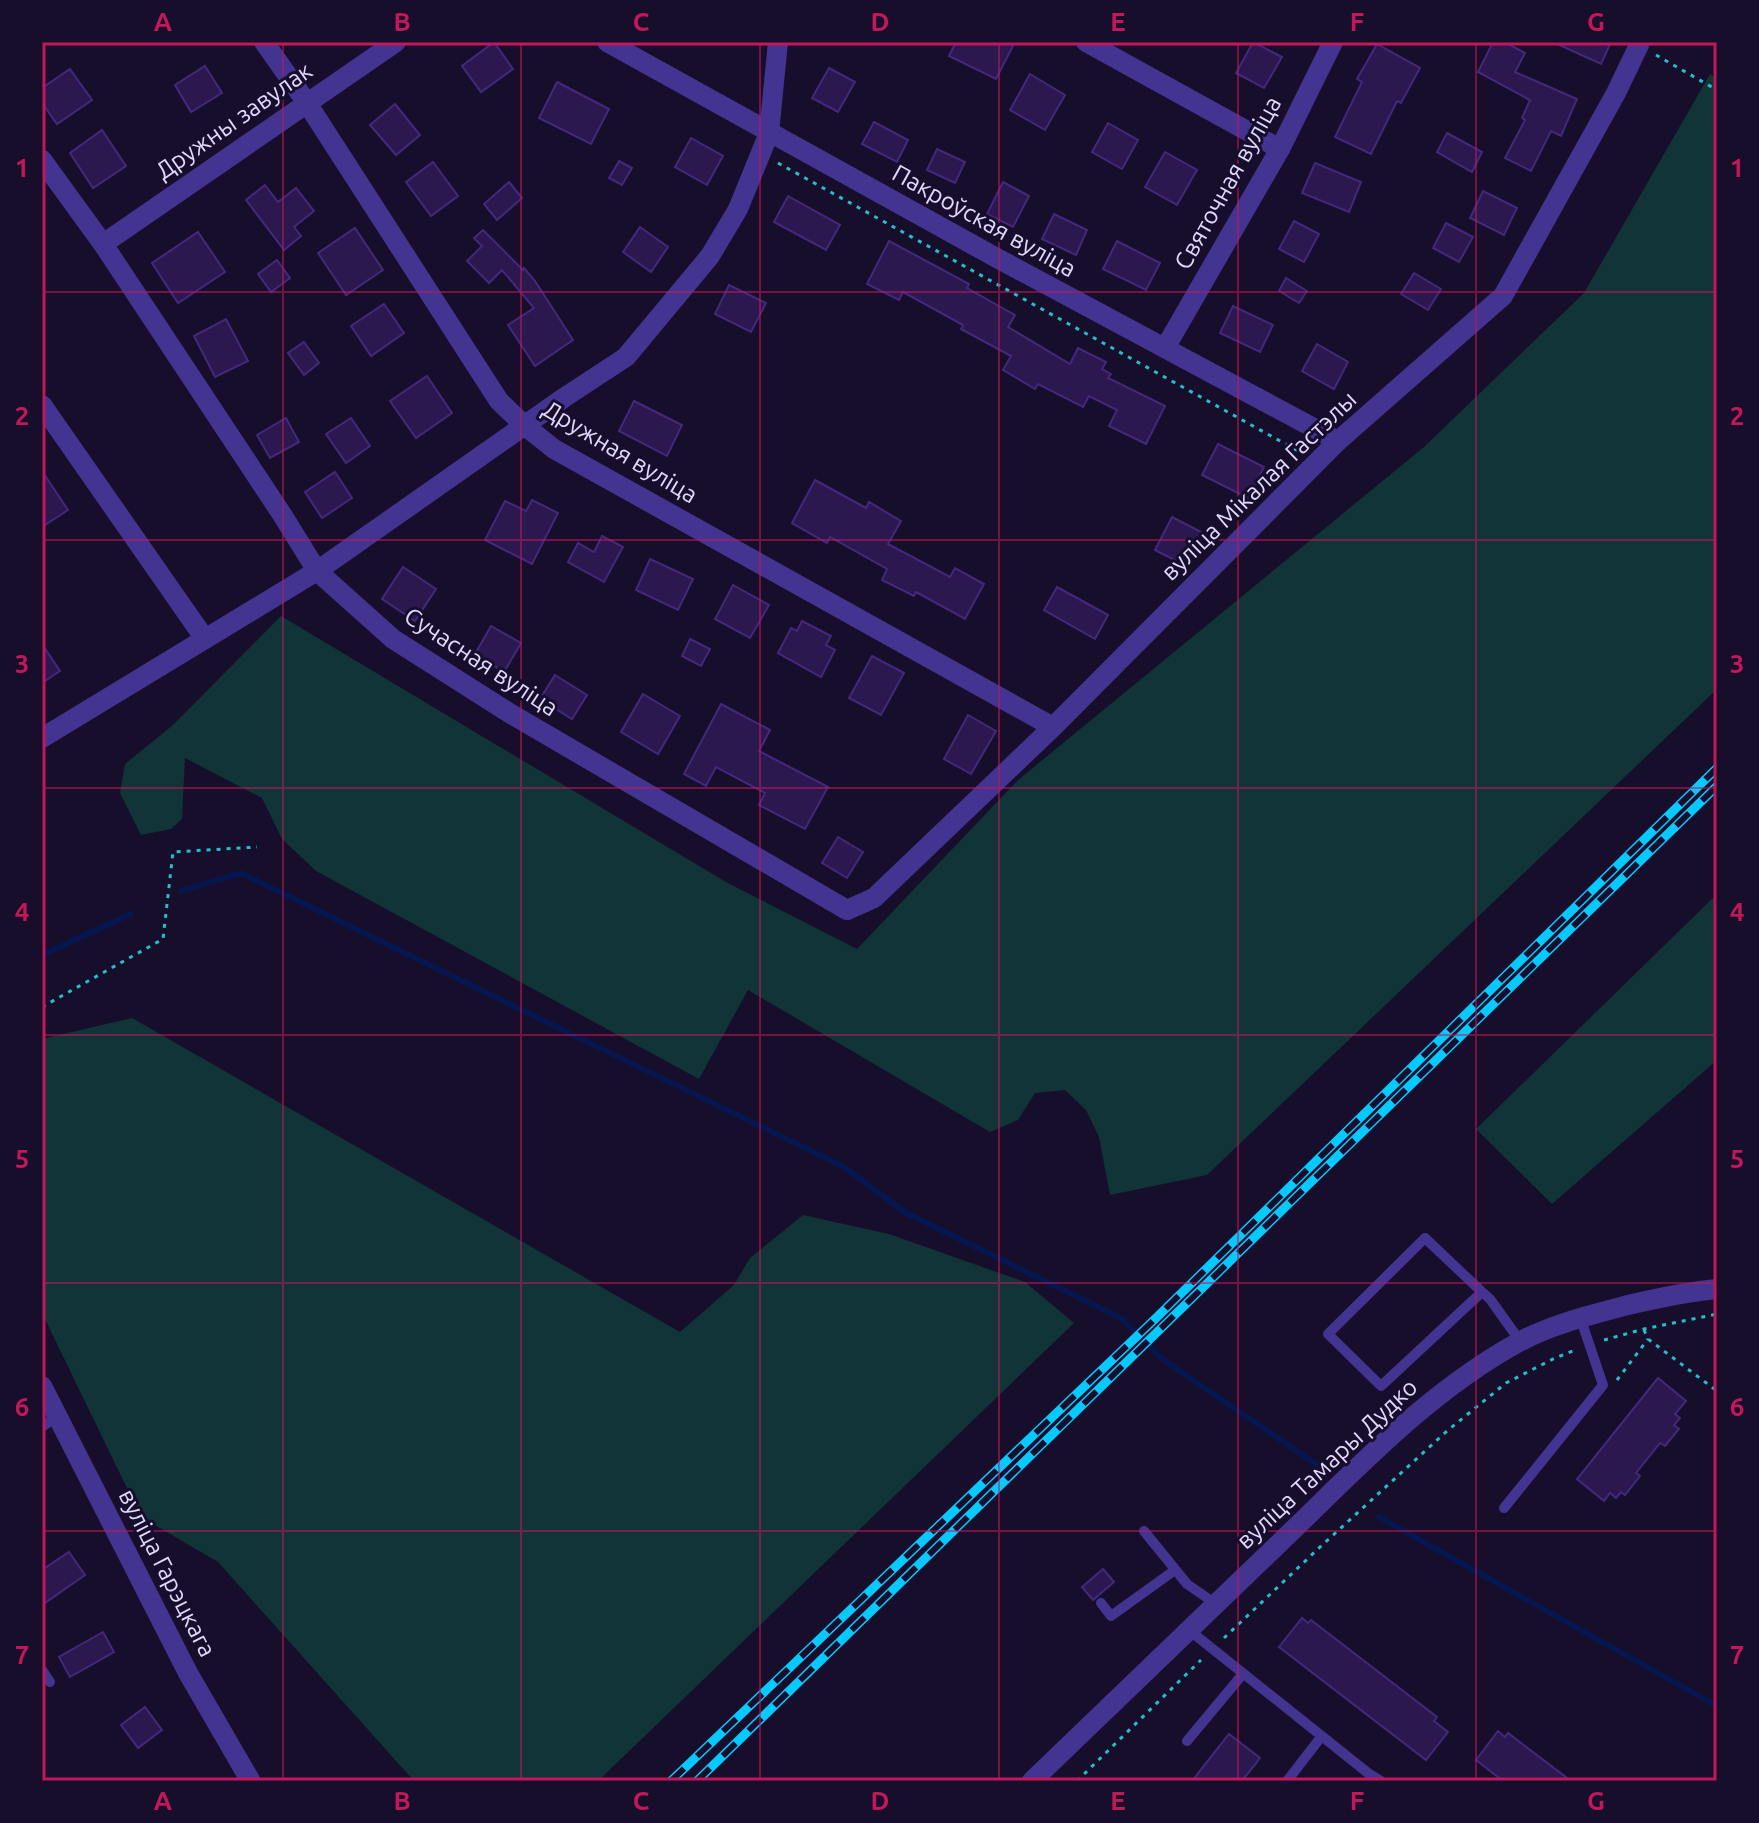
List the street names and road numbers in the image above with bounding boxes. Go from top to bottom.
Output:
street label: Дружны завулак [150,57,317,185]
street label: Святочная вуліца [1169,92,1286,274]
street label: Пакроўская вуліца [888,159,1081,282]
street label: вуліца Мікалая Гастэлы [1156,386,1362,586]
street label: Дружная вуліца [538,395,702,508]
street label: Сучасная вуліца [399,602,563,721]
street label: вуліца Тамары Дудко [1231,1373,1422,1554]
street label: вуліца Гарэцкага [114,1484,221,1661]

